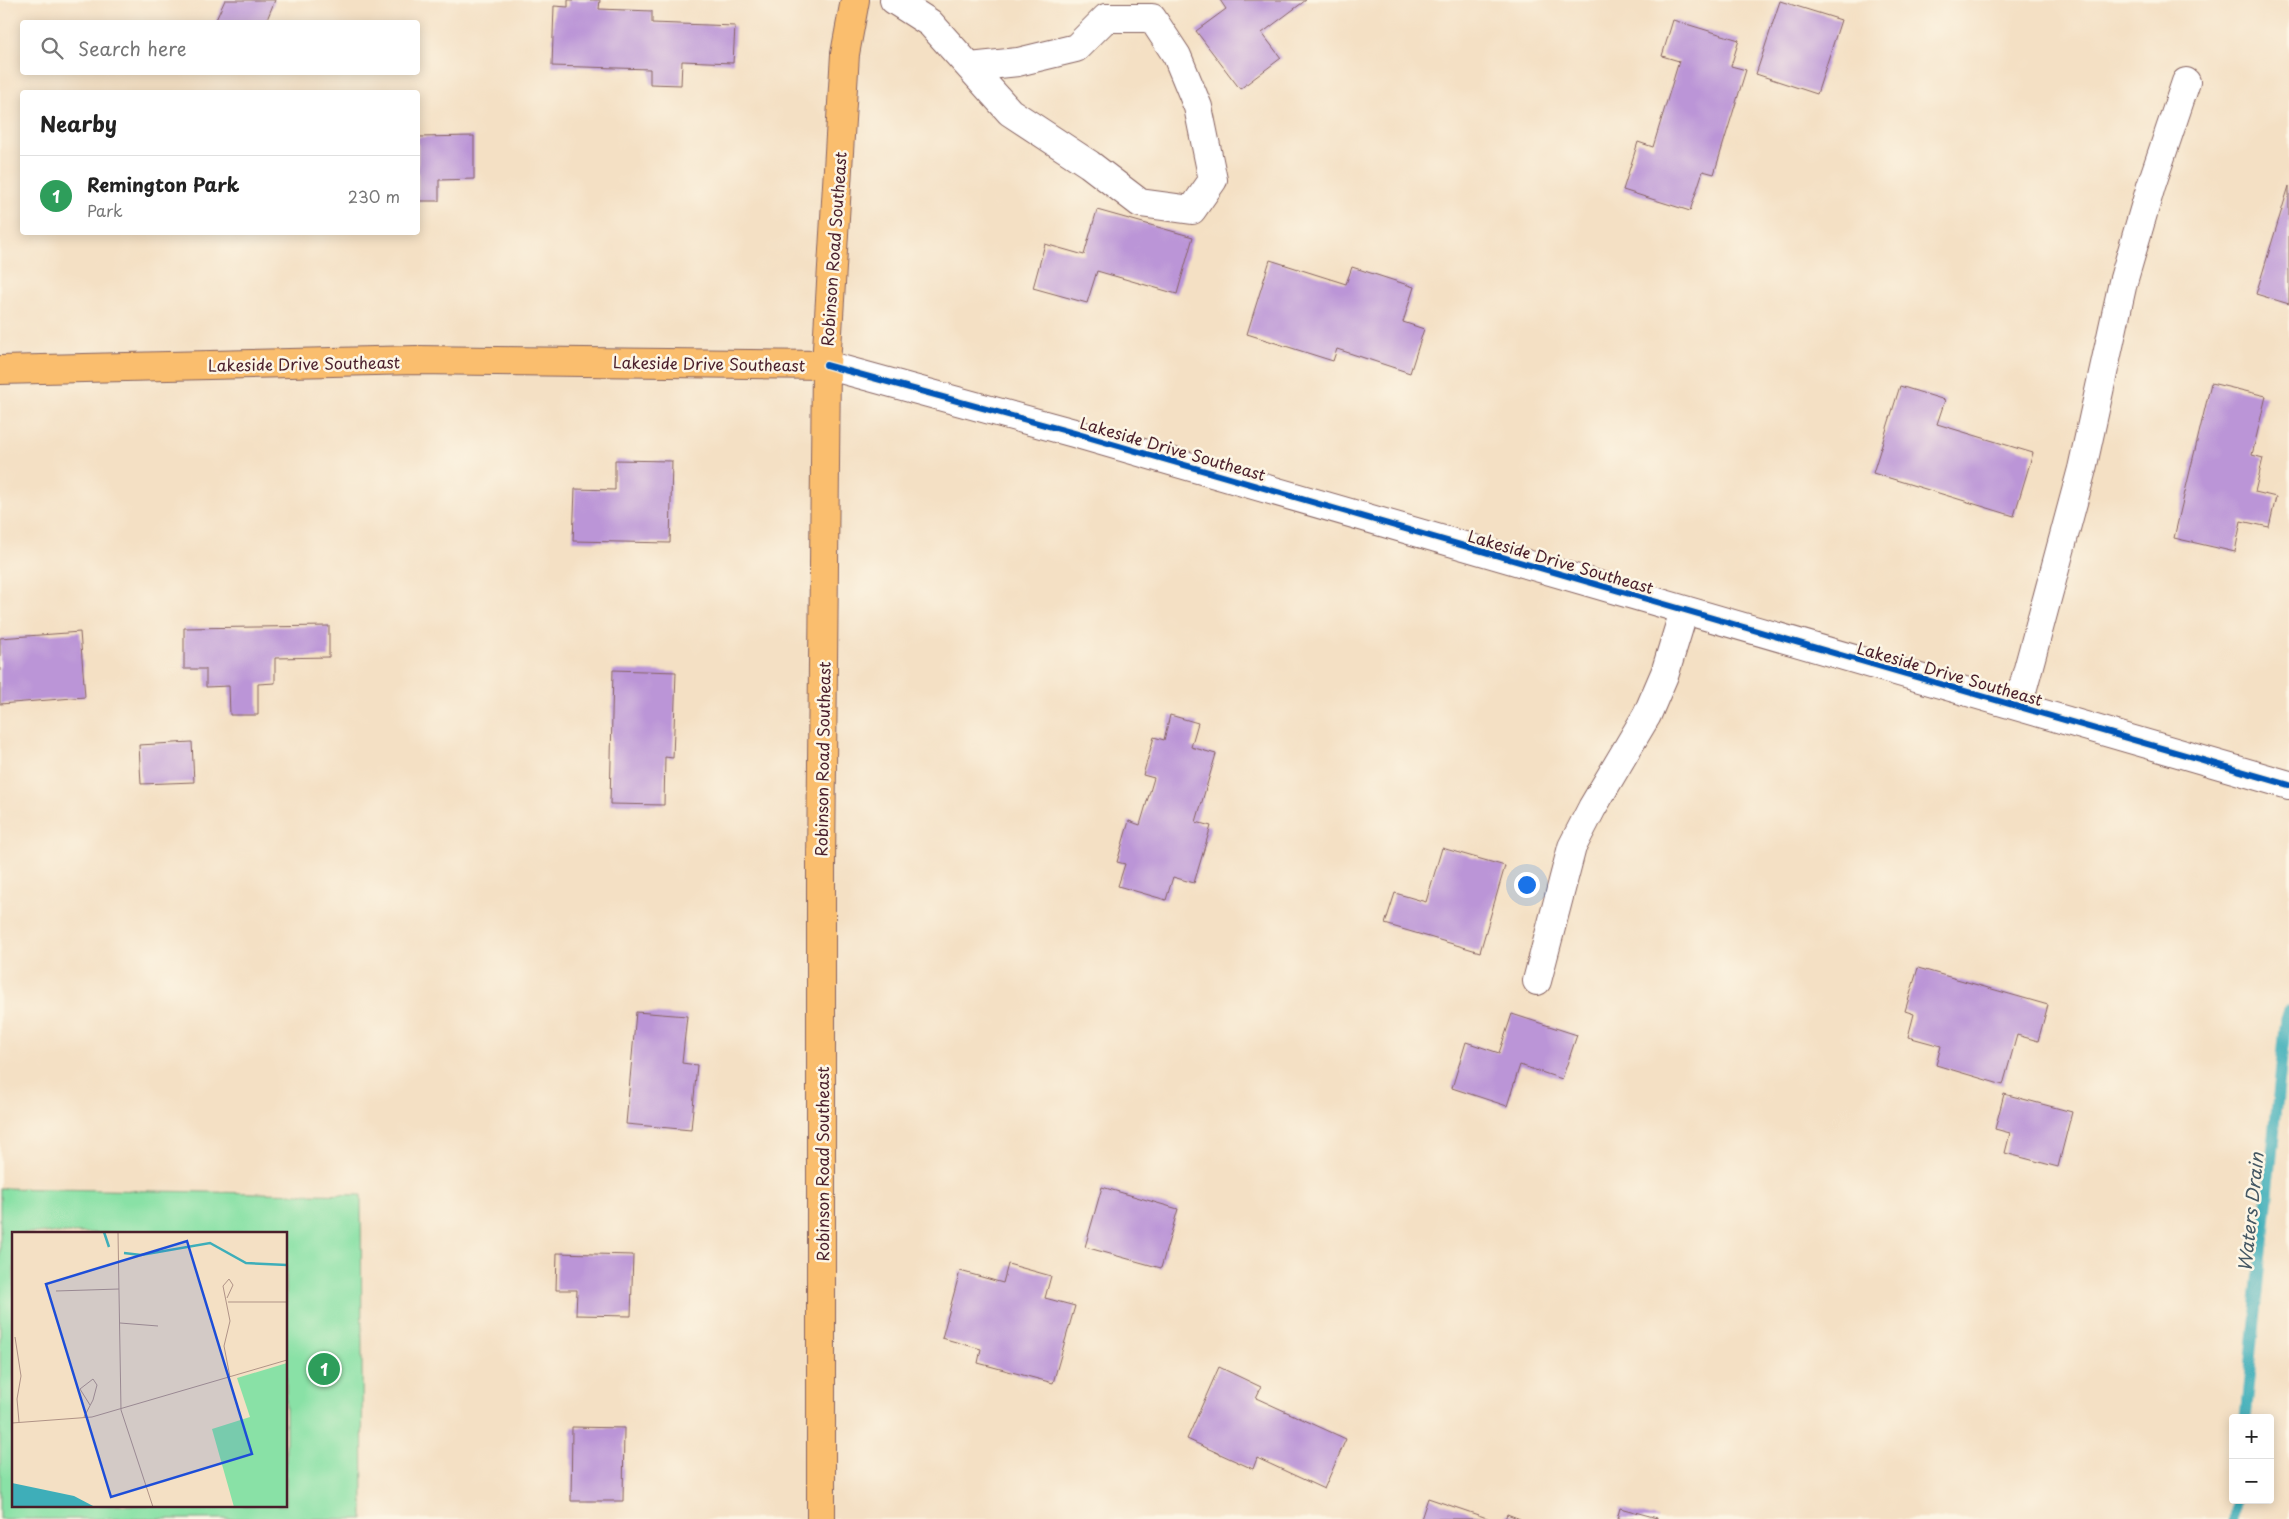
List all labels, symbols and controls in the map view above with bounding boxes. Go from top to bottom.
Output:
search box [20,20,420,75]
icon: search [38,34,66,62]
text: Search here [78,34,187,62]
text: Nearby [40,107,117,139]
street label: Robinson Road Southeast [814,151,852,347]
text: Remington Park [87,170,240,198]
text: 1 [52,184,60,208]
text: 230 m [348,184,400,208]
text: Park [87,198,123,222]
street label: Lakeside Drive Southeast [208,349,400,377]
street label: Lakeside Drive Southeast [613,349,805,377]
street label: Lakeside Drive Southeast [1077,410,1269,486]
street label: Lakeside Drive Southeast [1465,523,1657,599]
street label: Lakeside Drive Southeast [1854,635,2046,711]
street label: Robinson Road Southeast [808,661,836,857]
your location [1514,872,1540,898]
street label: Robinson Road Southeast [810,1066,834,1262]
water label: Waters Drain [2230,1150,2270,1273]
inset map [12,1232,288,1506]
pin: 1 [308,1350,340,1388]
map controls [2229,1414,2274,1504]
button: + [2229,1414,2274,1459]
button: − [2229,1459,2274,1504]

